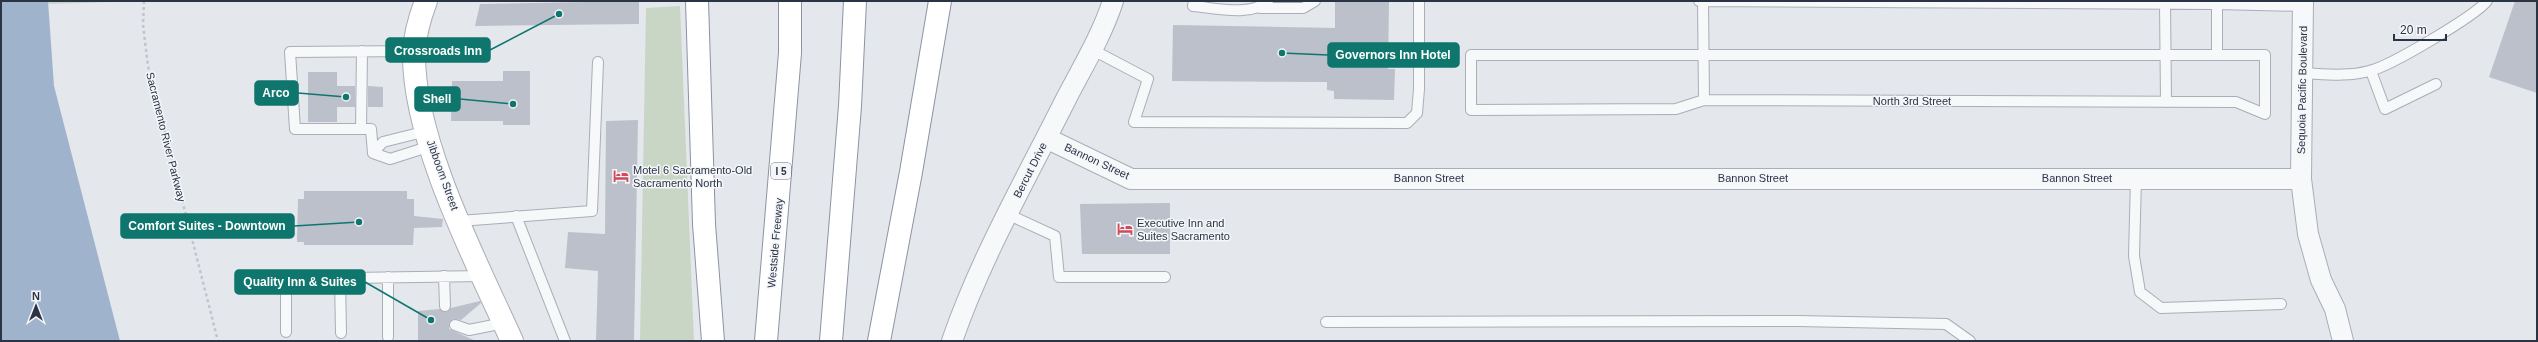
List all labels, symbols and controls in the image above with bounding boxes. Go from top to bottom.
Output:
scale bar [2394,16,2446,42]
text: 20 m [2400,23,2427,37]
street label: Sequoia Pacific Boulevard [2295,26,2309,154]
callout: Crossroads Inn [386,38,490,62]
callout: Governors Inn Hotel [1328,43,1459,67]
text: Crossroads Inn [394,44,482,58]
text: Governors Inn Hotel [1335,48,1451,62]
street label: Sacramento River Parkway [144,71,188,204]
callout: Arco [255,81,298,105]
text: Arco [262,86,290,100]
callout: Shell [415,87,460,111]
text: Shell [423,92,451,106]
street label: North 3rd Street [1873,95,1951,107]
street label: Jibboom Street [425,138,461,212]
street label: Bercut Drive [1011,140,1049,200]
street label: Bannon Street [1063,141,1131,181]
road number: I 5 [771,163,791,179]
place label: Motel 6 Sacramento-Old Sacramento North [633,164,752,189]
hotel icon: Motel 6 Sacramento-Old Sacramento North [612,167,630,185]
street label: Bannon Street [1394,172,1464,184]
street label: Bannon Street [1718,172,1788,184]
street label: Bannon Street [2042,172,2112,184]
street label: Westside Freeway [765,197,785,288]
callout: Comfort Suites - Downtown [121,214,294,238]
place label: Executive Inn and Suites Sacramento [1137,217,1230,242]
text: Comfort Suites - Downtown [128,219,286,233]
hotel icon: Executive Inn and Suites Sacramento [1116,220,1134,238]
callout: Quality Inn & Suites [235,270,365,294]
text: Quality Inn & Suites [243,275,357,289]
north arrow [16,286,56,326]
text: N [32,290,40,302]

